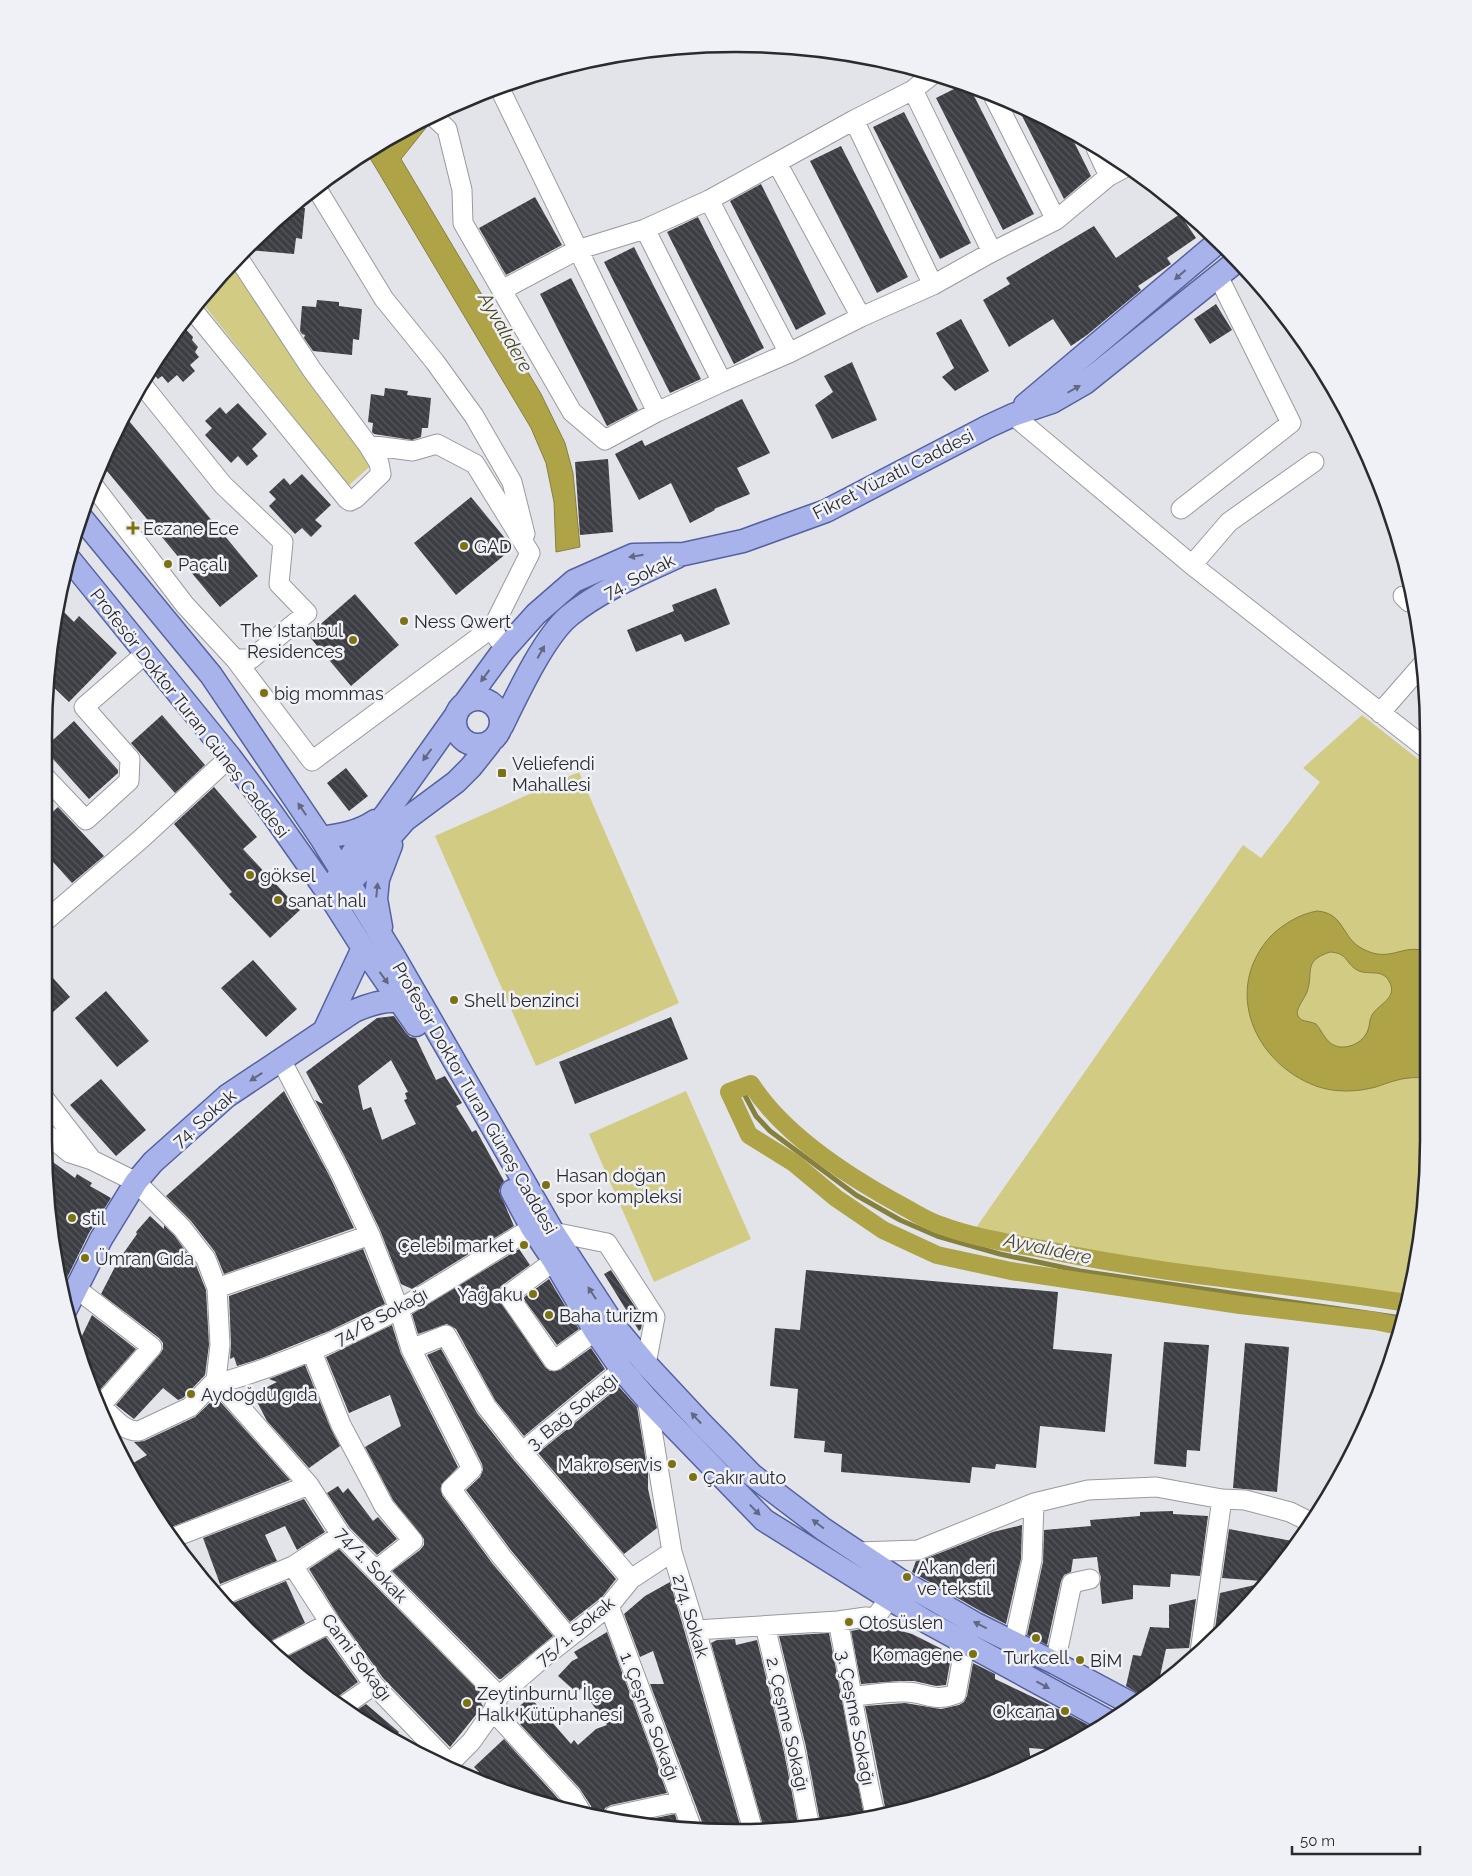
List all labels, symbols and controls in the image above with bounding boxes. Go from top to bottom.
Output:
one-way arrow [1174,269,1187,280]
water label: Ayvalıdere [474,287,538,376]
one-way arrow [1067,385,1080,394]
street label: Fikret Yüzatlı Caddesi [809,424,977,524]
place label: Eczane Ece [143,518,239,539]
marker: Eczane Ece [127,522,139,534]
place label: GAD [474,536,512,557]
marker: GAD [458,540,470,552]
street label: 74. Sokak [600,549,678,603]
one-way arrow [627,552,643,560]
place label: Paçalı [178,554,227,575]
marker: Paçalı [162,558,174,570]
street label: Profesör Doktor Turan Güneş Caddesi [86,584,294,842]
place label: Ness Qwert [414,611,511,632]
marker: Ness Qwert [398,615,410,627]
place label: The Istanbul Residences [240,620,343,662]
marker: The Istanbul Residences [347,634,359,646]
one-way arrow [537,645,546,659]
one-way arrow [480,669,490,683]
place label: big mommas [274,683,384,704]
marker: big mommas [258,687,270,699]
one-way arrow [422,748,432,762]
place label: Veliefendi Mahallesi [512,753,595,795]
marker: Veliefendi Mahallesi [496,767,508,779]
one-way arrow [297,802,307,816]
place label: göksel [260,865,316,886]
marker: göksel [244,869,256,881]
one-way arrow [373,882,381,898]
place label: sanat halı [288,890,366,911]
marker: sanat halı [272,894,284,906]
street label: Profesör Doktor Turan Güneş Caddesi [388,958,562,1238]
one-way arrow [379,971,389,985]
place label: Shell benzinci [464,990,579,1011]
marker: Shell benzinci [448,994,460,1006]
one-way arrow [249,1072,262,1082]
street label: 74. Sokak [168,1085,240,1151]
place label: Hasan doğan spor kompleksi [556,1165,682,1207]
marker: Hasan doğan spor kompleksi [540,1179,552,1191]
place label: stil [82,1208,106,1229]
marker: stil [66,1212,78,1224]
water label: Ayvalıdere [1001,1228,1094,1268]
place label: Çelebi market [398,1235,514,1256]
marker: Çelebi market [518,1239,530,1251]
place label: Ümran Gıda [95,1248,194,1269]
marker: Ümran Gıda [79,1252,91,1264]
street label: 74/B Sokağı [331,1283,431,1349]
place label: Yağ aku [457,1284,523,1305]
one-way arrow [587,1287,597,1300]
marker: Yağ aku [527,1288,539,1300]
place label: Baha turizm [559,1305,658,1326]
marker: Baha turizm [543,1309,555,1321]
street label: 3. Bağ Sokağı [522,1368,622,1454]
place label: Aydoğdu gıda [201,1384,318,1405]
marker: Aydoğdu gıda [185,1388,197,1400]
one-way arrow [690,1412,702,1424]
place label: Makro servis [558,1454,662,1475]
marker: Makro servis [666,1458,678,1470]
place label: Çakır auto [703,1467,786,1488]
marker: Çakır auto [687,1471,699,1483]
one-way arrow [749,1504,761,1516]
one-way arrow [812,1519,825,1530]
street label: 74/1. Sokak [332,1523,412,1607]
place label: Akan deri ve tekstil [917,1557,996,1599]
marker: Akan deri ve tekstil [901,1571,913,1583]
street label: 274. Sokak [668,1572,714,1661]
street label: 75/1. Sokak [532,1592,619,1670]
street label: Cami Sokağı [318,1609,396,1705]
place label: Otosüslen [859,1612,943,1633]
marker: Otosüslen [843,1616,855,1628]
one-way arrow [972,1621,987,1629]
marker: Turkcell [1030,1632,1042,1644]
place label: Komagene [872,1644,963,1665]
place label: Turkcell [1003,1647,1069,1668]
marker: Komagene [967,1648,979,1660]
street label: 1. Çeşme Sokağı [616,1649,684,1783]
street label: 3. Çeşme Sokağı [833,1649,879,1787]
place label: BİM [1090,1650,1122,1671]
marker: BİM [1074,1654,1086,1666]
street label: 2. Çeşme Sokağı [762,1655,814,1793]
one-way arrow [1036,1681,1050,1689]
place label: Zeytinburnu İlçe Halk Kütüphanesi [477,1683,623,1725]
marker: Zeytinburnu İlçe Halk Kütüphanesi [461,1697,473,1709]
place label: Okcana [992,1701,1055,1722]
marker: Okcana [1059,1705,1071,1717]
scale bar [1292,1824,1420,1856]
text: 50 m [1300,1832,1335,1850]

